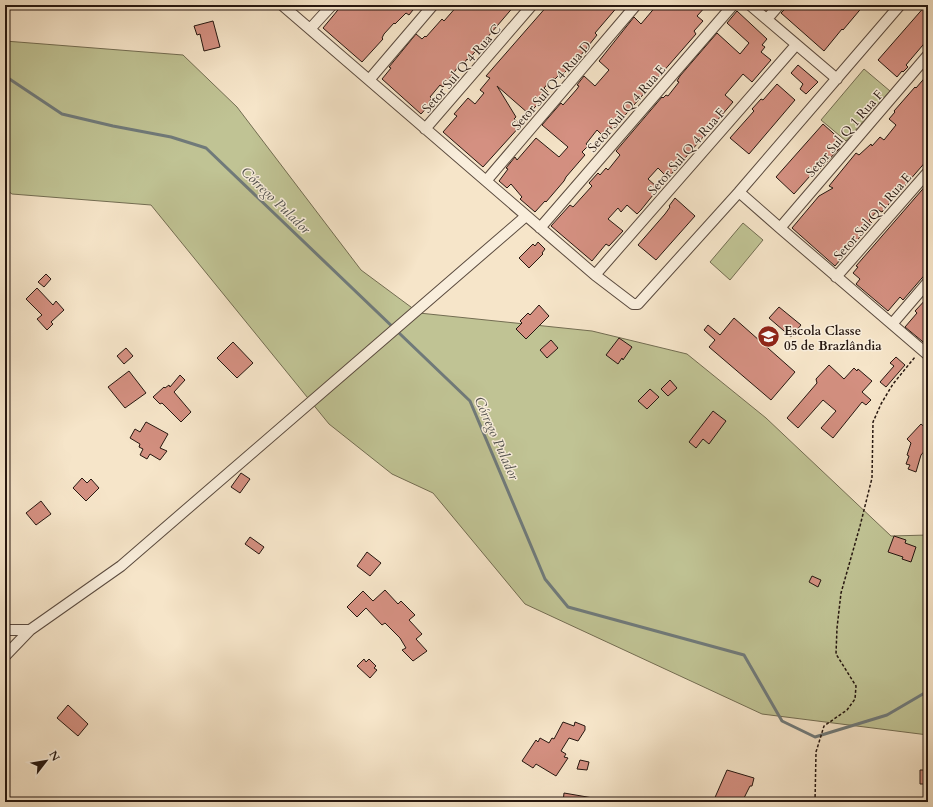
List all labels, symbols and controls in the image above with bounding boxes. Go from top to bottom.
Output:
street label: Setor Sul Q 4 Rua C [418,20,505,117]
street label: Setor Sul Q 4 Rua D [508,37,596,134]
street label: Setor Sul Q 4 Rua E [584,61,670,156]
street label: Setor Sul Q 1 Rua F [802,86,888,181]
street label: Setor Sul Q 4 Rua F [644,104,730,199]
water label: Córrego Pulador [237,162,315,239]
street label: Setor Sul Q 1 Rua E [830,169,916,264]
place label: Escola Classe 05 de Brazlândia [784,322,882,355]
school or university icon: Escola Classe 05 de Brazlândia [756,324,782,350]
water label: Córrego Pulador [470,393,524,483]
north arrow [26,741,66,781]
text: N [45,748,63,764]

